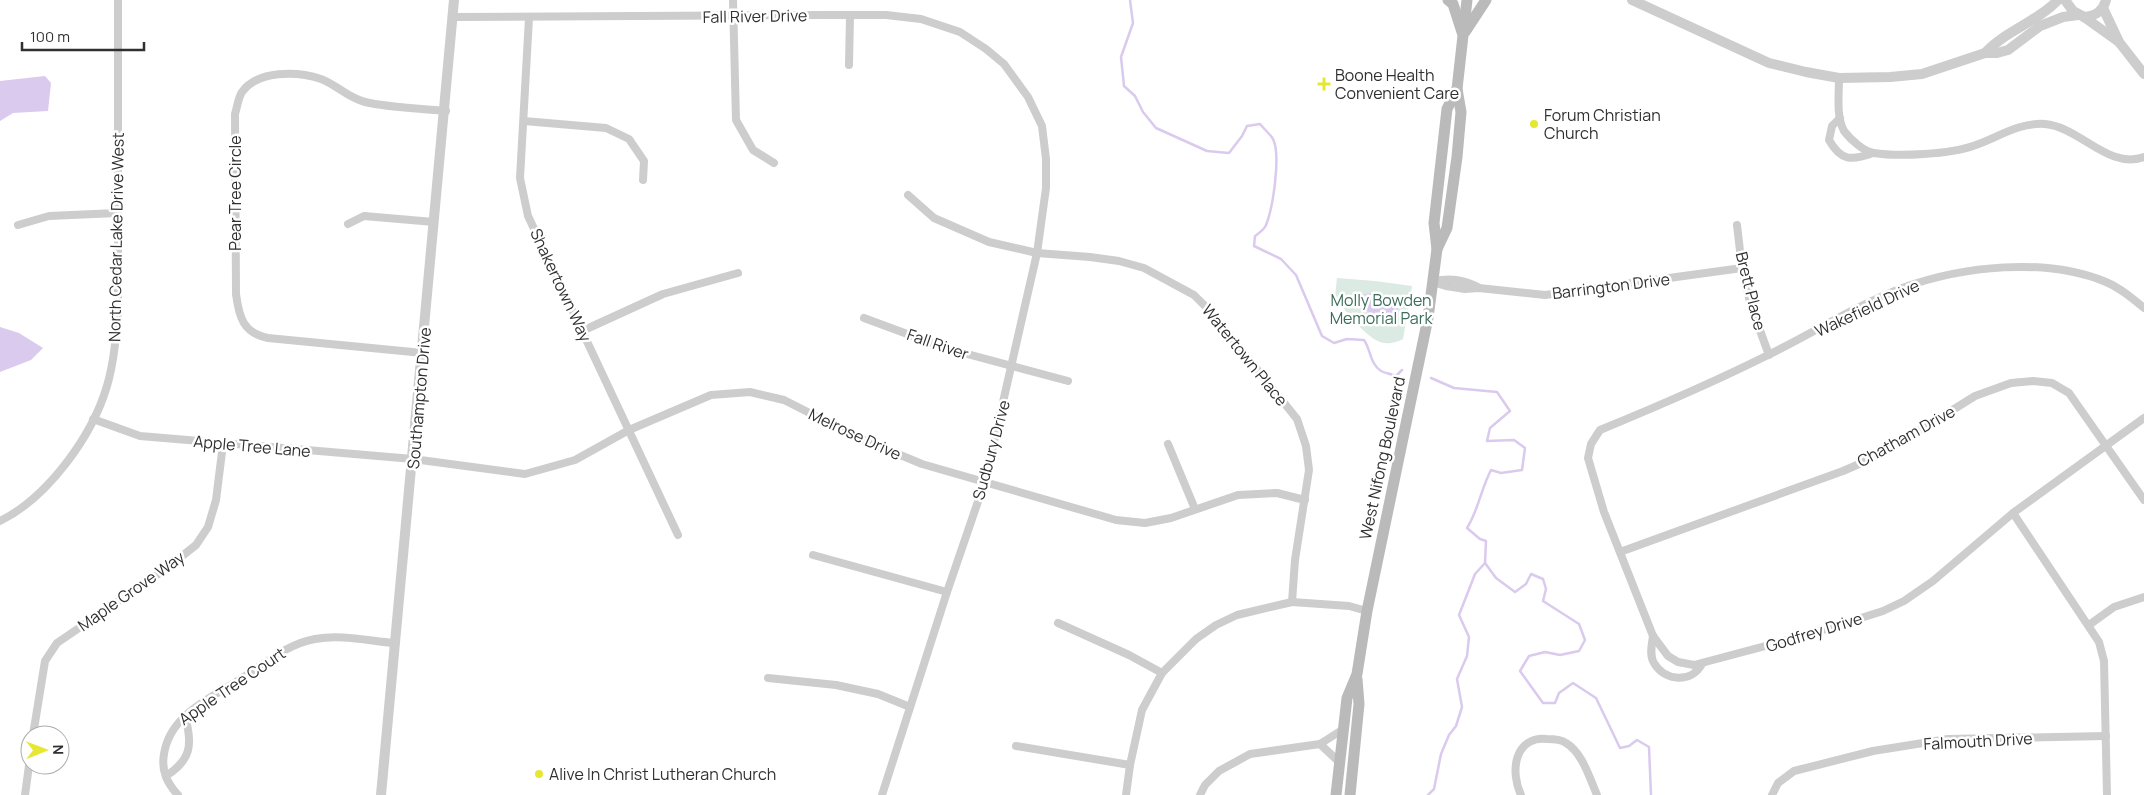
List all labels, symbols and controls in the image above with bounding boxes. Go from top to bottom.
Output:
street label: Fall River Drive [702,4,808,28]
scale bar [22,20,145,52]
text: 100 m [30,26,70,47]
place label: Boone Health Convenient Care [1335,64,1459,104]
marker: Boone Health Convenient Care [1317,77,1331,91]
place label: Forum Christian Church [1544,104,1661,144]
marker: Forum Christian Church [1528,118,1540,130]
street label: North Cedar Lake Drive West [103,132,129,342]
street label: Pear Tree Circle [224,135,246,251]
street label: Shakertown Way [525,225,597,346]
street label: Brett Place [1731,249,1771,333]
street label: Barrington Drive [1551,268,1671,304]
street label: Wakefield Drive [1811,274,1923,342]
park label: Molly Bowden Memorial Park [1330,289,1433,329]
street label: Watertown Place [1197,300,1293,410]
street label: Fall River [904,323,972,365]
street label: Southampton Drive [402,326,436,470]
street label: West Nifong Boulevard [1354,374,1410,542]
street label: Sudbury Drive [967,398,1015,502]
street label: Chatham Drive [1853,400,1959,472]
street label: Melrose Drive [805,403,905,465]
street label: Apple Tree Lane [193,430,311,462]
street label: Maple Grove Way [73,546,189,636]
street label: Godfrey Drive [1763,607,1865,657]
street label: Apple Tree Court [174,642,290,730]
north arrow [20,725,70,775]
street label: Falmouth Drive [1923,727,2033,755]
text: N [49,745,68,755]
place label: Alive In Christ Lutheran Church [549,763,776,785]
marker: Alive In Christ Lutheran Church [533,768,545,780]

